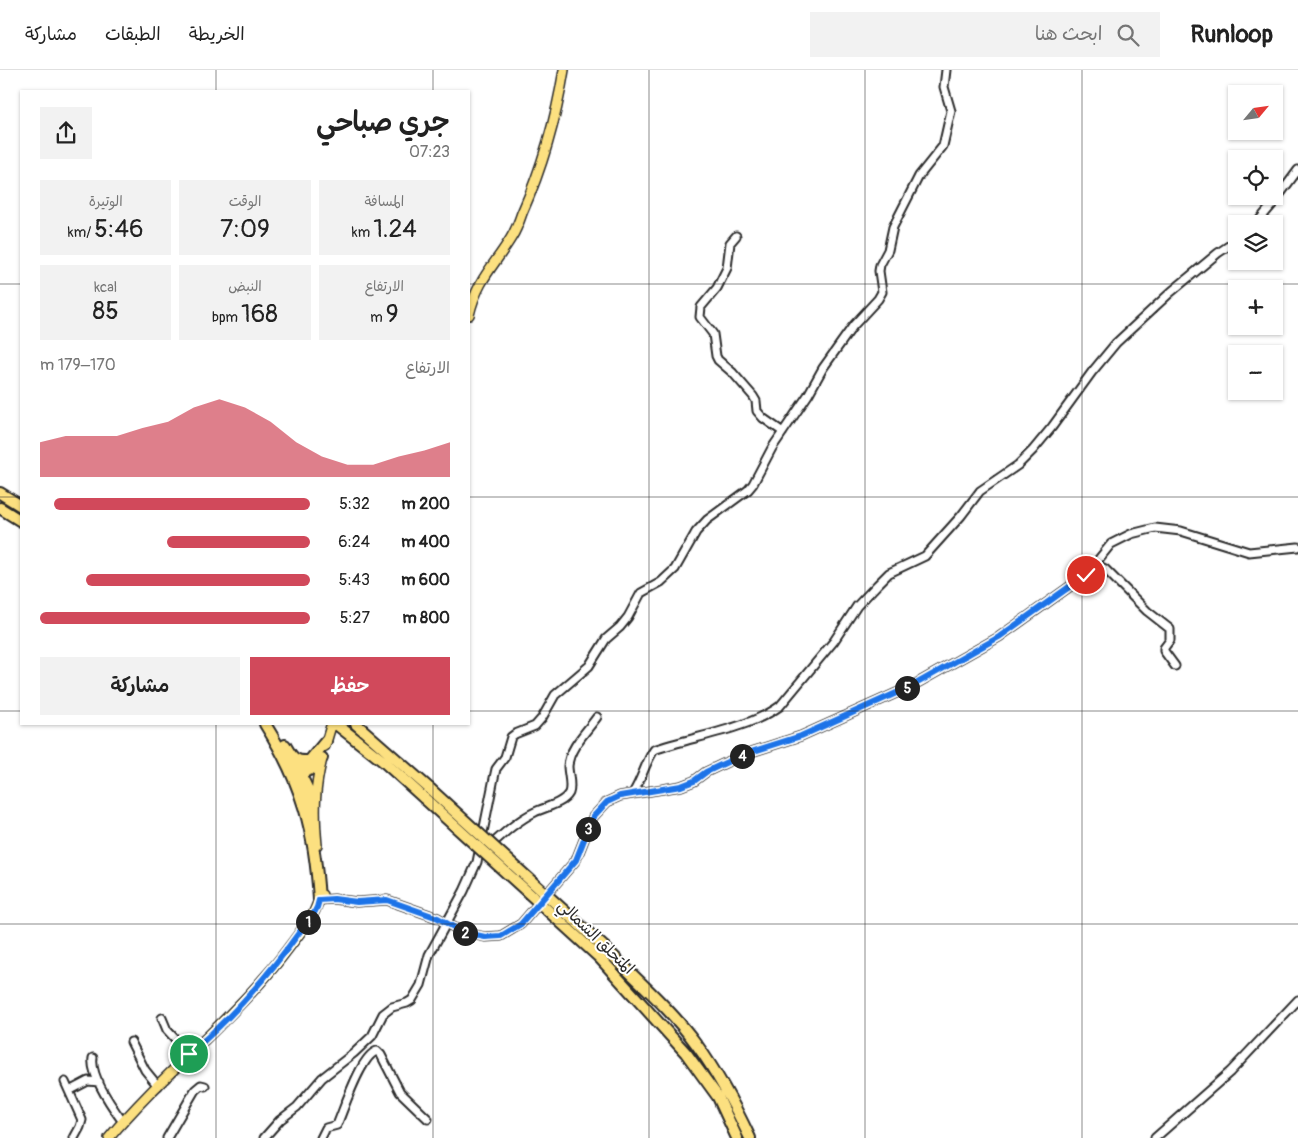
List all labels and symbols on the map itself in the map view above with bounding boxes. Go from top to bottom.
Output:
north arrow [1228,85,1282,140]
pin [1065,554,1107,596]
pin: 5 [894,676,920,700]
pin: 4 [730,744,754,768]
pin: 3 [576,816,600,842]
street label: المتحلق الشمالي [551,895,638,981]
pin: 1 [296,910,320,934]
pin: 2 [452,920,478,946]
pin [168,1033,210,1075]

